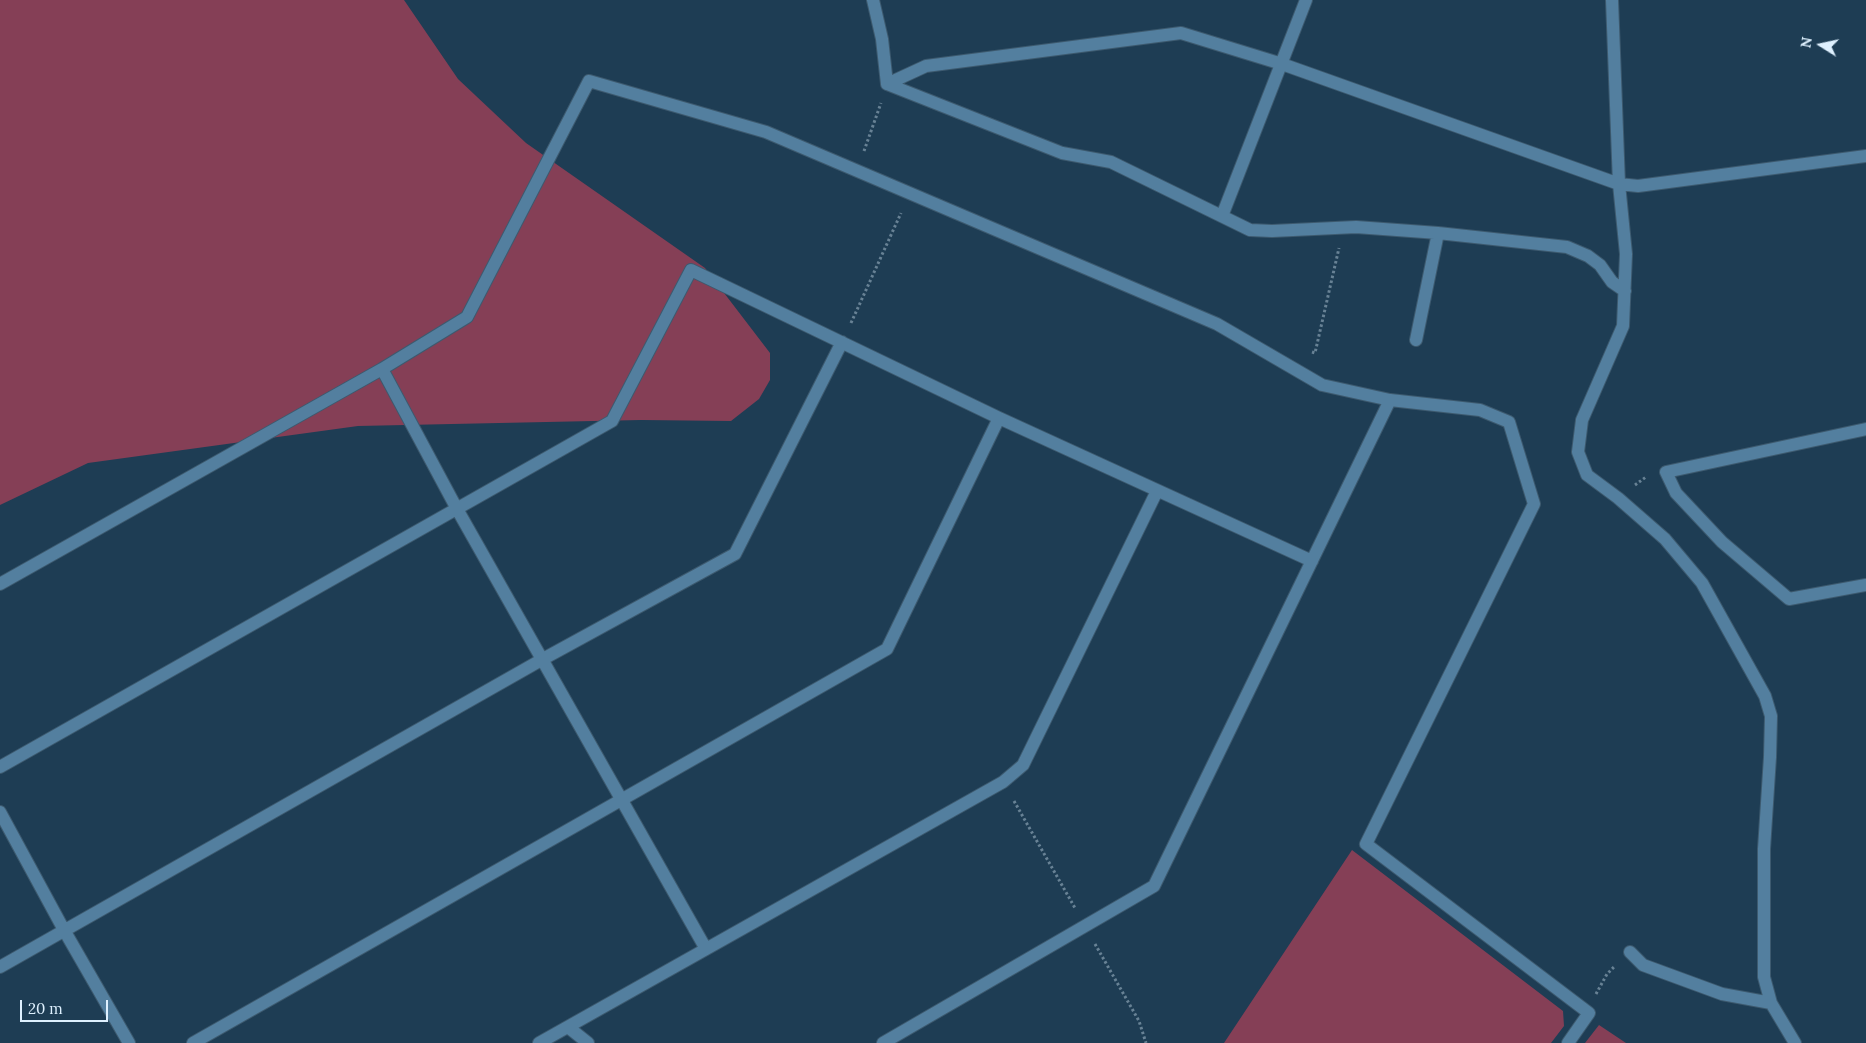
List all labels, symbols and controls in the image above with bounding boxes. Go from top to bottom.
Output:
north arrow [1796,20,1846,70]
text: N [1796,36,1816,49]
scale bar [22,990,110,1022]
text: 20 m [28,999,63,1018]

